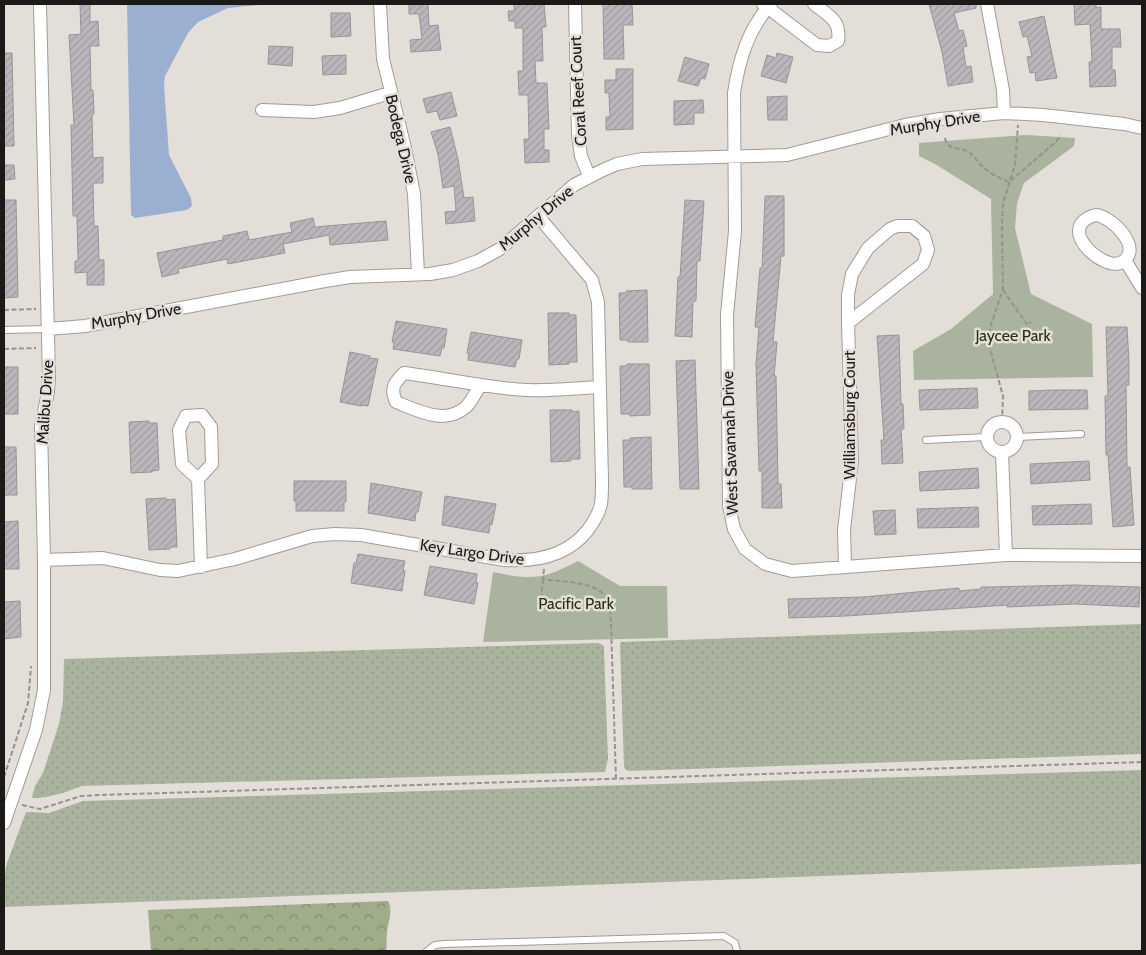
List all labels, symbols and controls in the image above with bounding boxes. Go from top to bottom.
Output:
street label: Coral Reef Court [566,35,590,147]
street label: Bodega Drive [382,93,420,185]
street label: Murphy Drive [888,106,982,140]
street label: Murphy Drive [495,181,577,255]
street label: Murphy Drive [89,299,183,333]
park label: Jaycee Park [974,326,1051,345]
street label: Williamsburg Court [840,350,859,479]
street label: Malibu Drive [33,359,57,445]
street label: West Savannah Drive [718,371,742,515]
street label: Key Largo Drive [419,535,525,569]
park label: Pacific Park [538,594,615,613]

